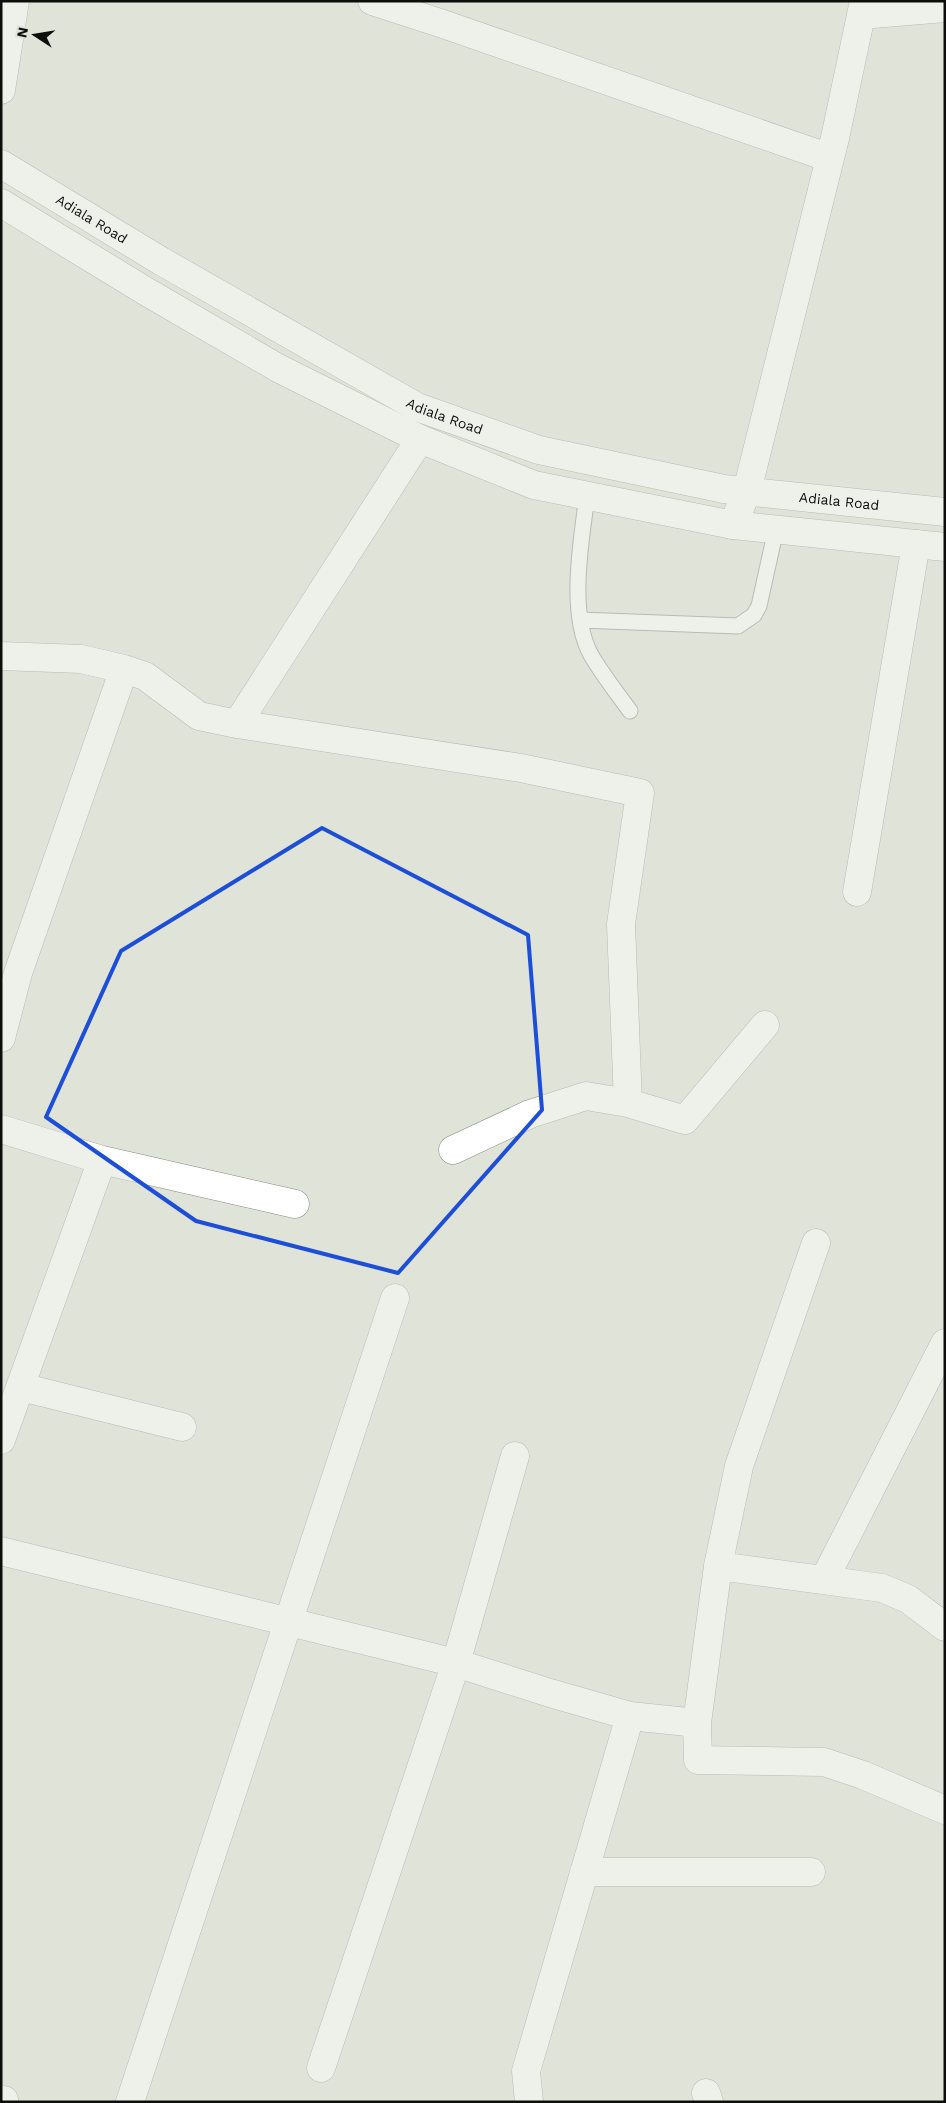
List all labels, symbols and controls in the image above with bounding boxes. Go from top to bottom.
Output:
north arrow [10,10,60,60]
text: N [13,26,31,39]
street label: Adiala Road [53,191,130,247]
street label: Adiala Road [403,395,485,438]
street label: Adiala Road [798,489,880,513]

